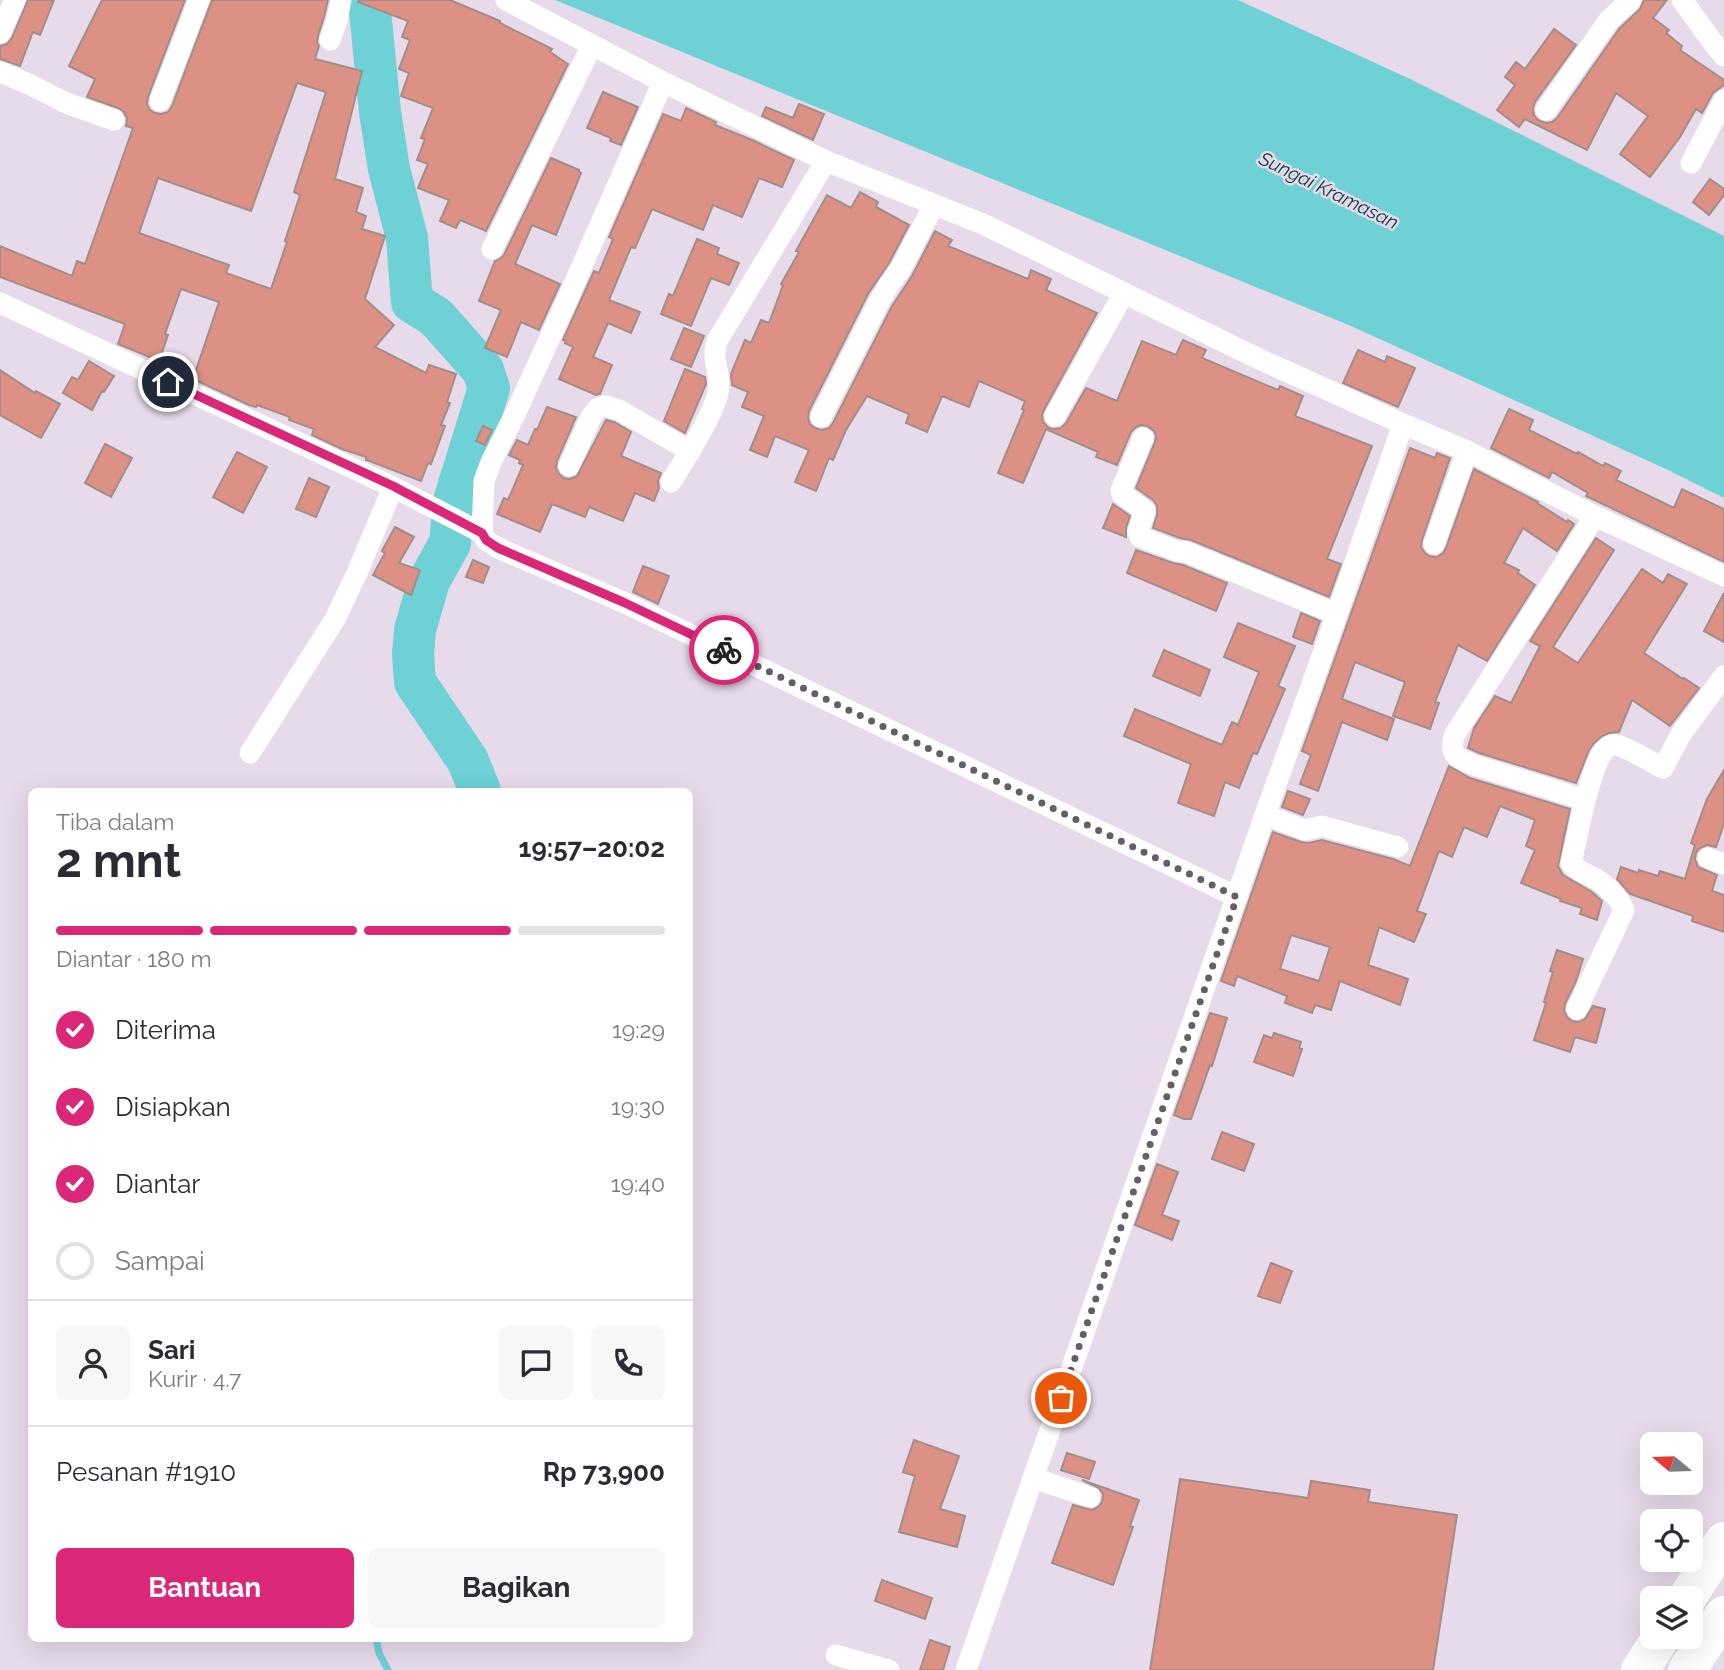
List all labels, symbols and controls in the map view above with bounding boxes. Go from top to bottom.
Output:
water label: Sungai Kramasan [1255,146,1402,233]
pin [138,352,198,412]
icon: home [149,363,187,401]
courier [689,615,759,685]
icon: bike [705,631,743,669]
text: Tiba dalam [56,808,174,835]
text: 19:57–20:02 [519,833,665,863]
text: 2 mnt [56,834,181,888]
text: Diantar · 180 m [56,945,212,972]
icon: check [56,1011,94,1049]
text: Diterima [115,1015,216,1045]
text: 19:29 [612,1016,665,1043]
icon: check [56,1088,94,1126]
text: Disiapkan [115,1092,231,1122]
text: 19:30 [611,1093,665,1120]
icon: check [56,1165,94,1203]
text: Diantar [115,1169,200,1199]
text: 19:40 [611,1170,665,1197]
text: Sampai [115,1246,205,1276]
button: person [56,1326,130,1400]
button: chat [499,1326,573,1400]
button: phone [591,1326,665,1400]
text: Sari [148,1335,196,1365]
text: Kurir · 4.7 [148,1365,241,1392]
pin [1031,1368,1091,1428]
icon: bag [1042,1379,1080,1417]
north arrow [1640,1432,1703,1494]
map controls [1640,1432,1703,1649]
text: Pesanan #1910 [56,1457,236,1487]
text: Rp 73,900 [543,1457,665,1487]
button: locate [1640,1509,1703,1572]
button: Bantuan [56,1548,354,1628]
button: Bagikan [368,1548,665,1628]
button: layers [1640,1586,1703,1649]

